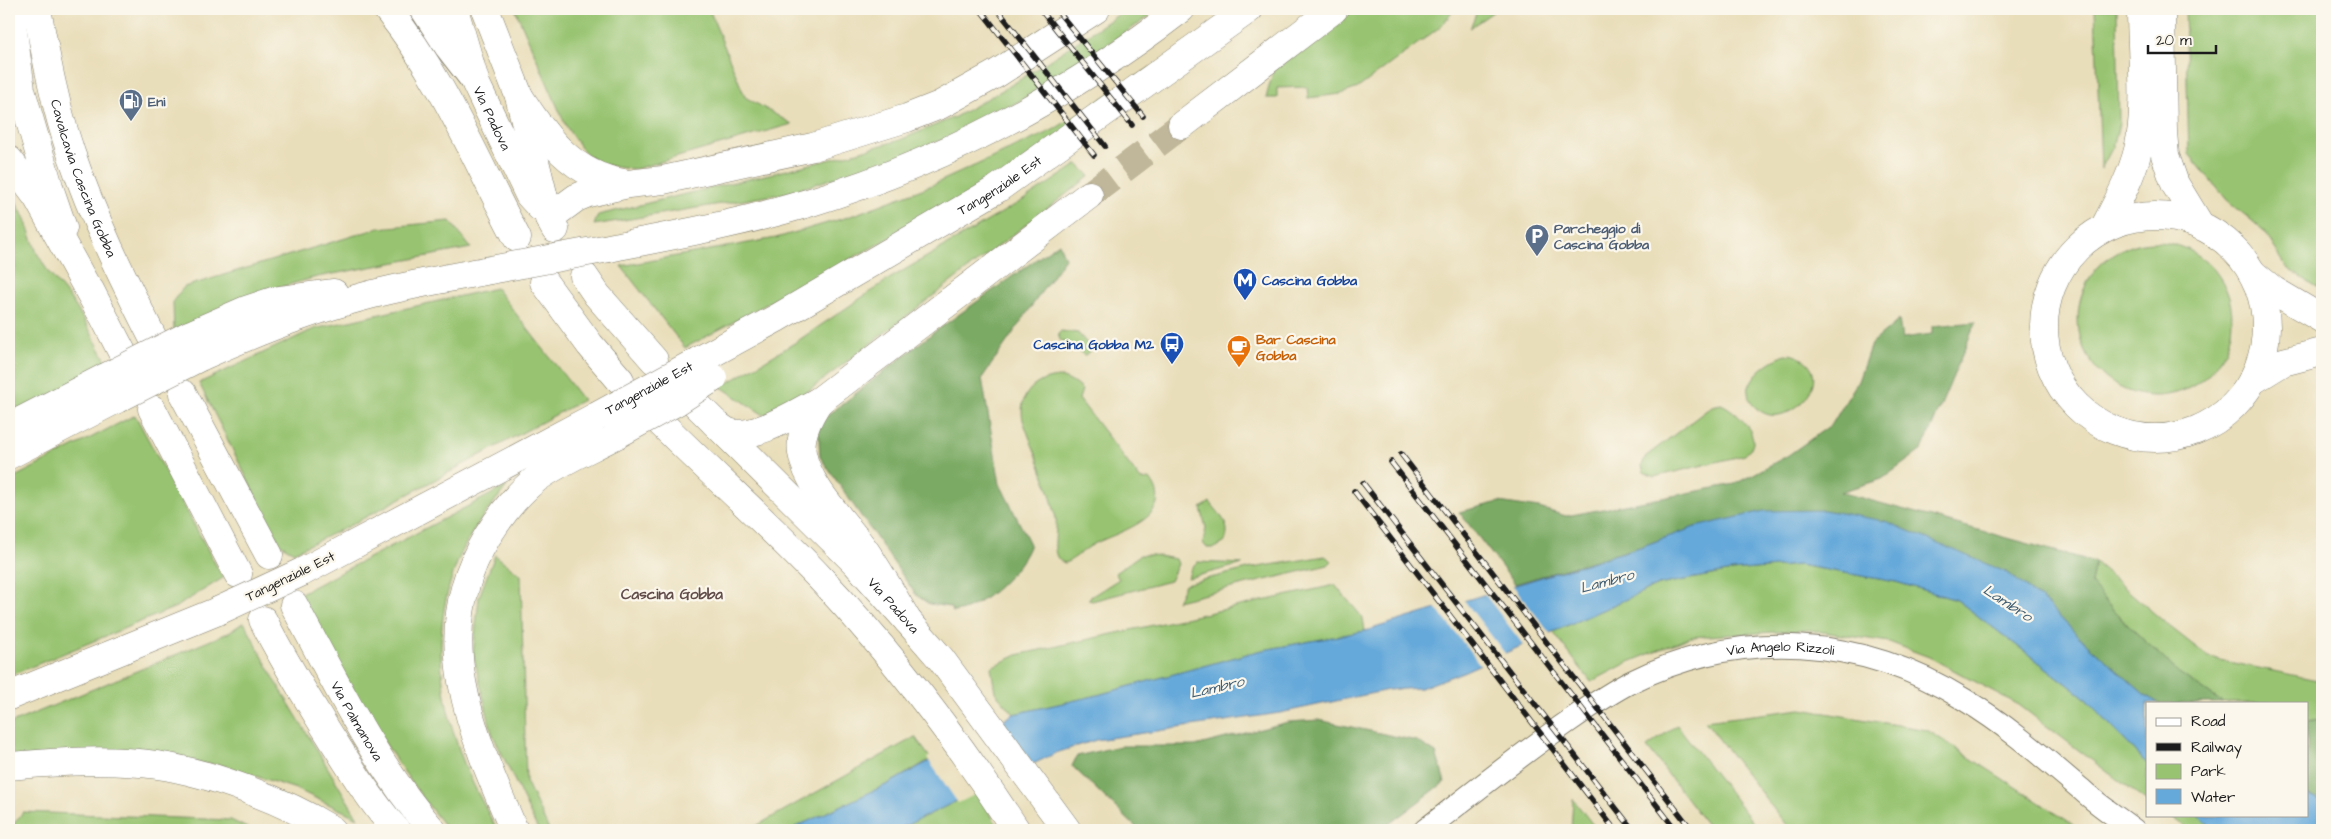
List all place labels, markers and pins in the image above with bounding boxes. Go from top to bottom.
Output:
fuel station icon: Eni [118,88,144,122]
place label: Eni [148,92,166,112]
place label: Parcheggio di Cascina Gobba [1554,219,1650,255]
parking icon: Parcheggio di Cascina Gobba [1524,223,1550,257]
metro station icon: Cascina Gobba [1232,267,1258,301]
place label: Cascina Gobba [1262,271,1358,291]
place label: Bar Cascina Gobba [1256,330,1336,366]
bus stop icon: Cascina Gobba M2 [1159,331,1185,365]
cafe icon: Bar Cascina Gobba [1226,334,1252,368]
place label: Cascina Gobba M2 [1034,335,1155,355]

